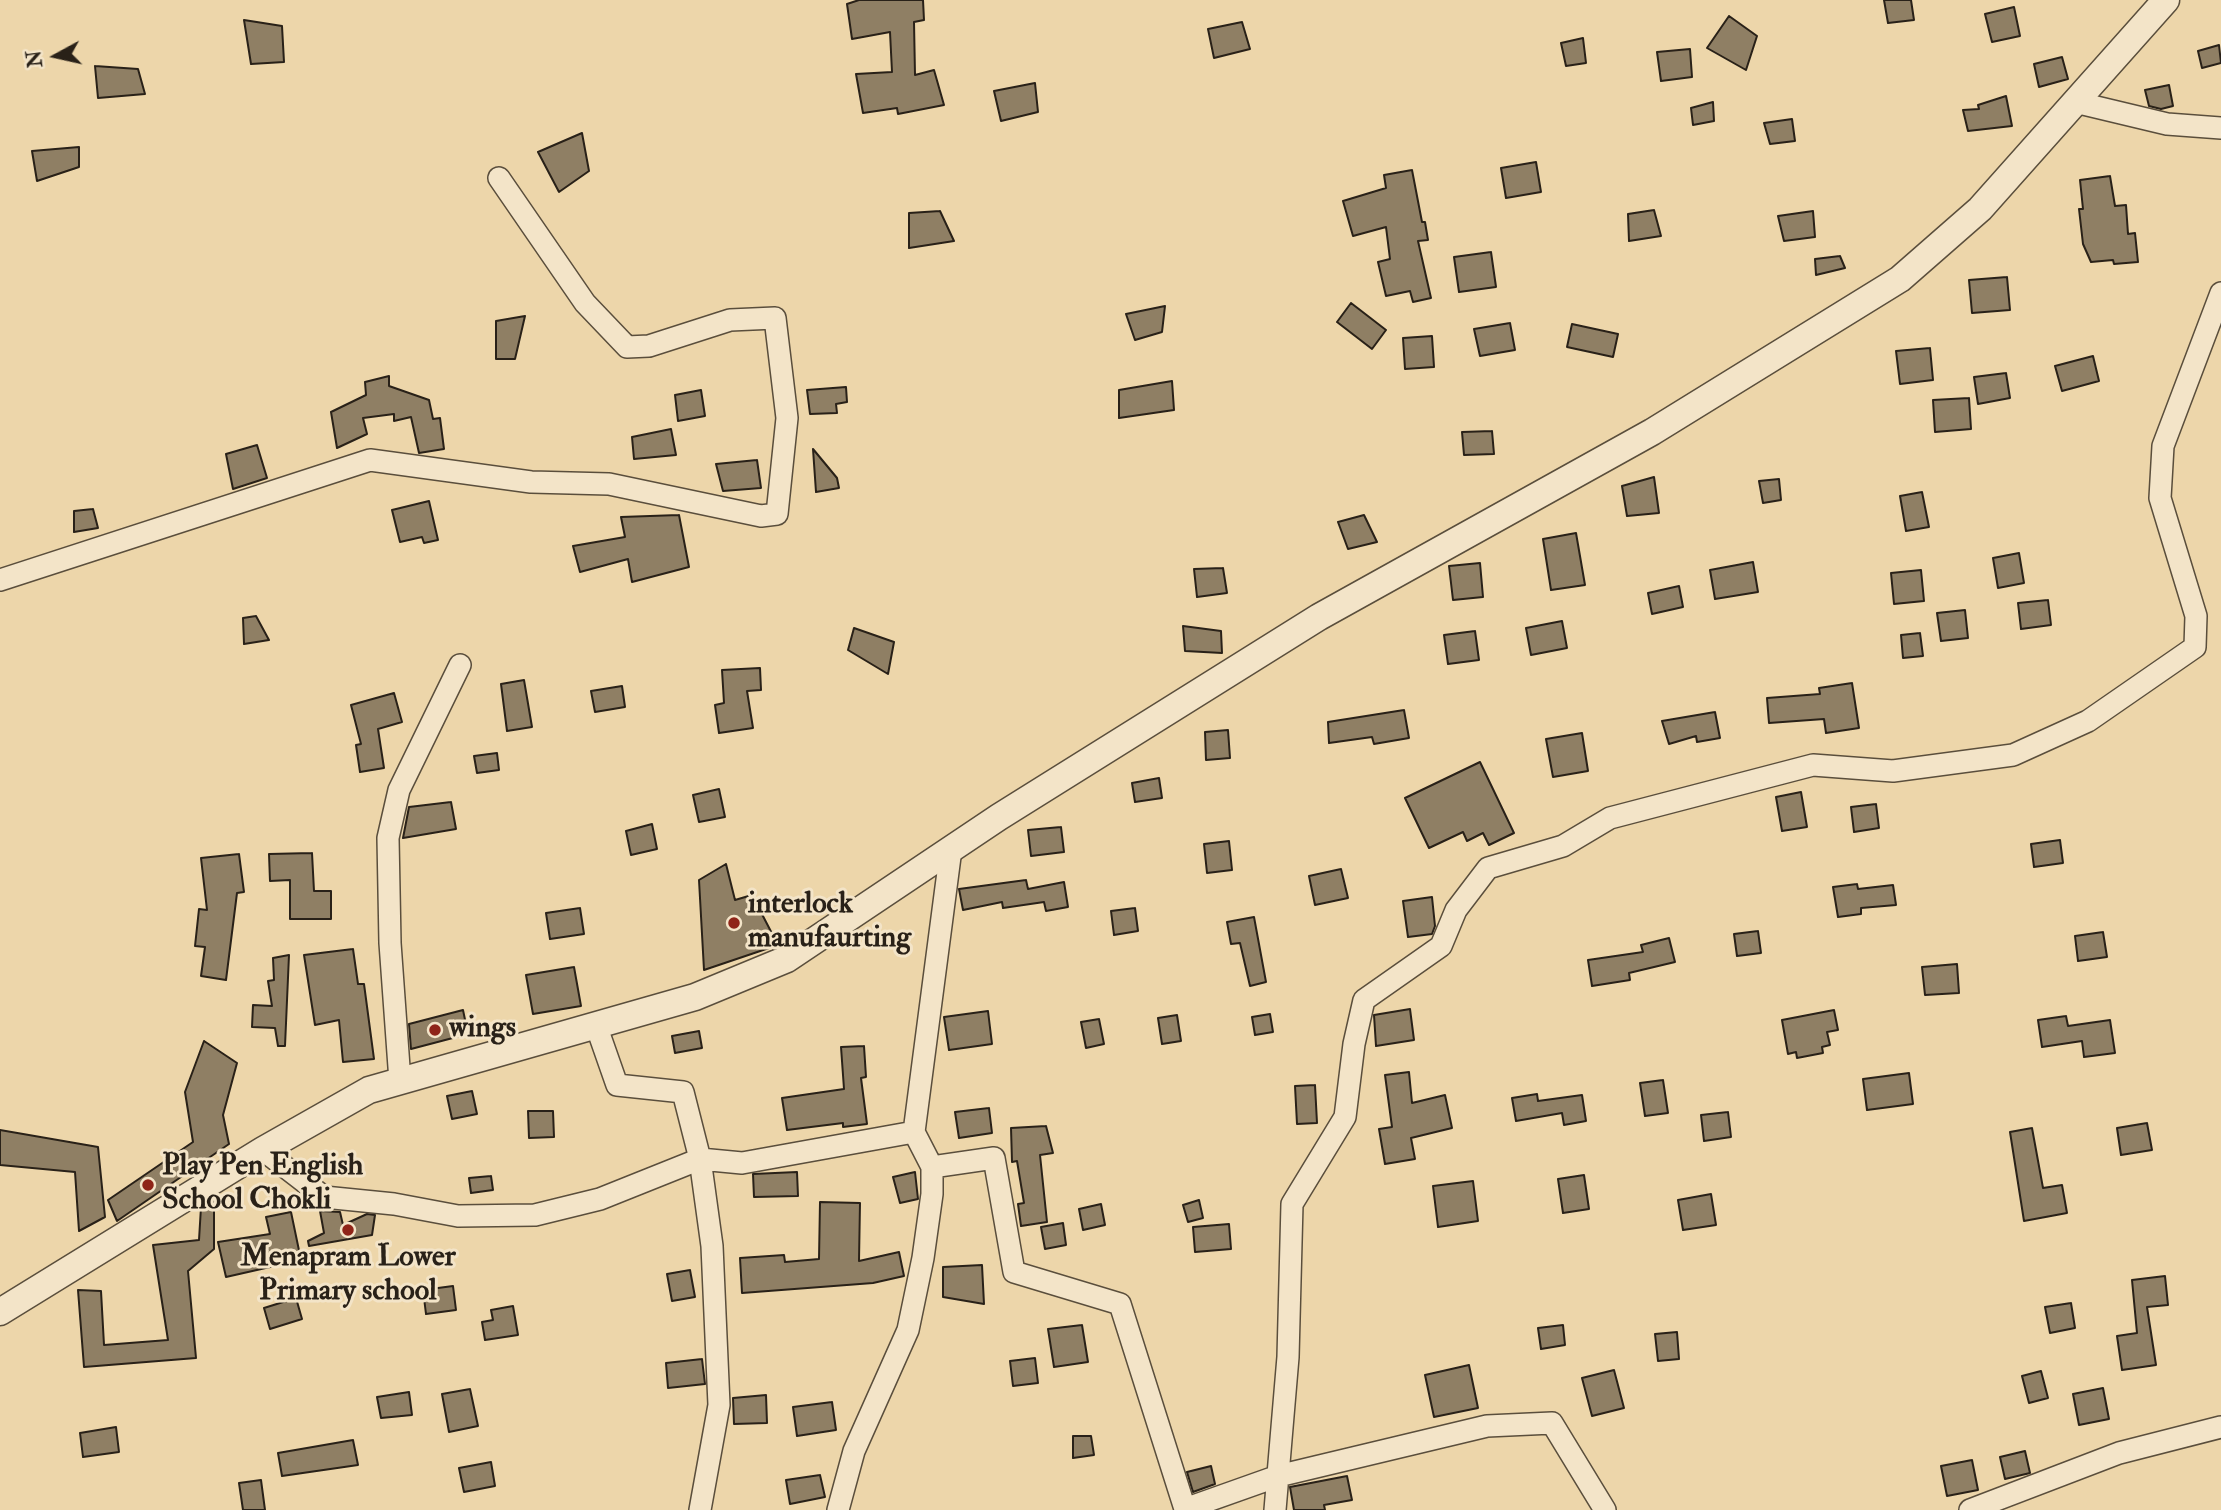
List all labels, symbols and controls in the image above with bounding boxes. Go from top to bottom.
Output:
north arrow [21,21,91,91]
text: N [22,49,48,69]
place label: interlock manufaurting [748,888,911,958]
marker: interlock manufaurting [726,915,742,931]
place label: wings [449,1012,516,1048]
marker: wings [427,1022,443,1038]
place label: Play Pen English School Chokli [162,1150,363,1220]
marker: Play Pen English School Chokli [140,1177,156,1193]
marker: Menapram Lower Primary school [340,1222,356,1238]
place label: Menapram Lower Primary school [240,1241,456,1312]

